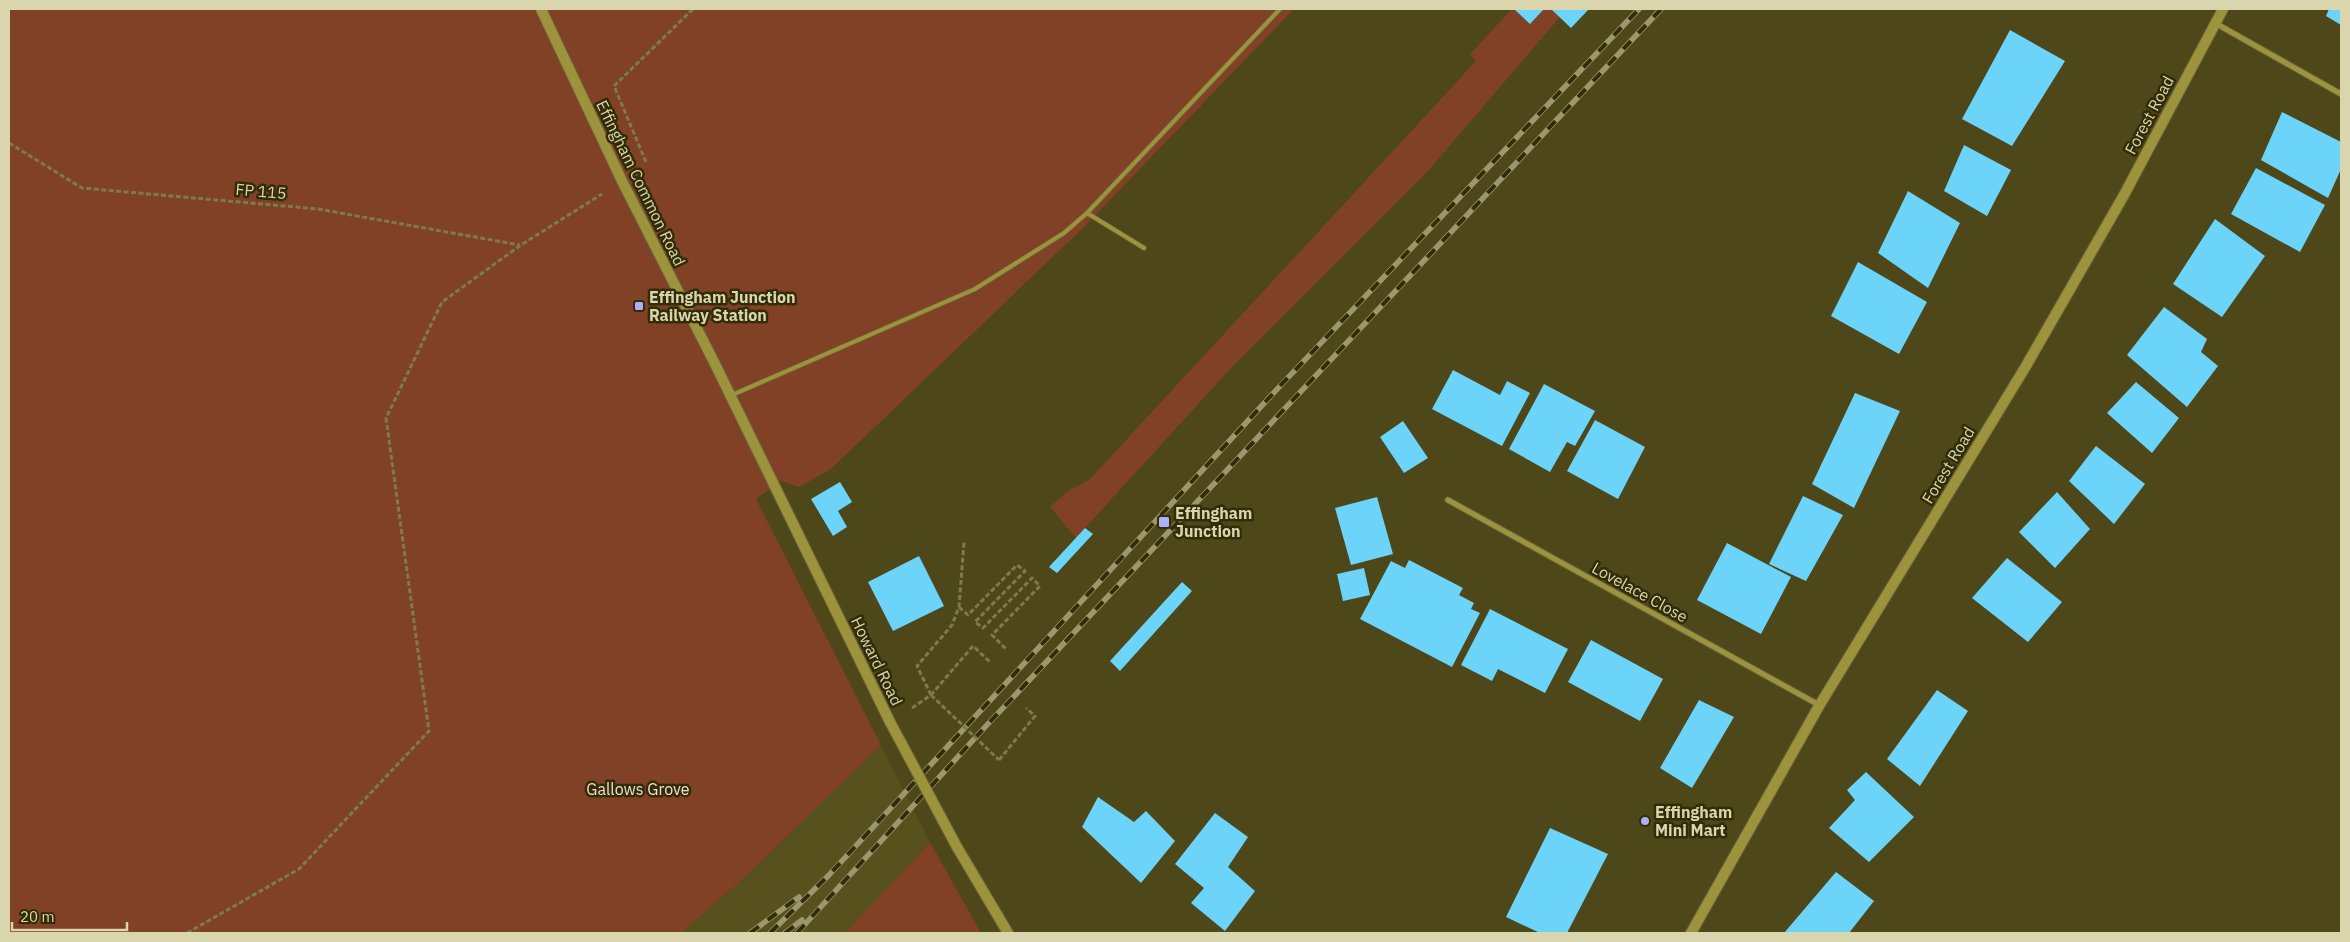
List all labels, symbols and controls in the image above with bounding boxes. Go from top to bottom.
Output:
street label: Forest Road [2120,72,2178,158]
street label: Effingham Common Road [592,97,690,269]
street label: FP 115 [235,179,287,203]
place label: Effingham Junction Railway Station [649,287,796,325]
marker: Effingham Junction Railway Station [633,300,645,312]
street label: Forest Road [1917,423,1979,507]
place label: Effingham Junction [1175,503,1252,541]
marker: Effingham Junction [1157,515,1171,529]
street label: Lovelace Close [1589,557,1692,627]
street label: Howard Road [847,613,907,709]
park label: Gallows Grove [586,779,690,799]
place label: Effingham Mini Mart [1655,802,1732,840]
marker: Effingham Mini Mart [1639,815,1651,827]
scale bar [12,900,128,932]
text: 20 m [20,907,55,926]

